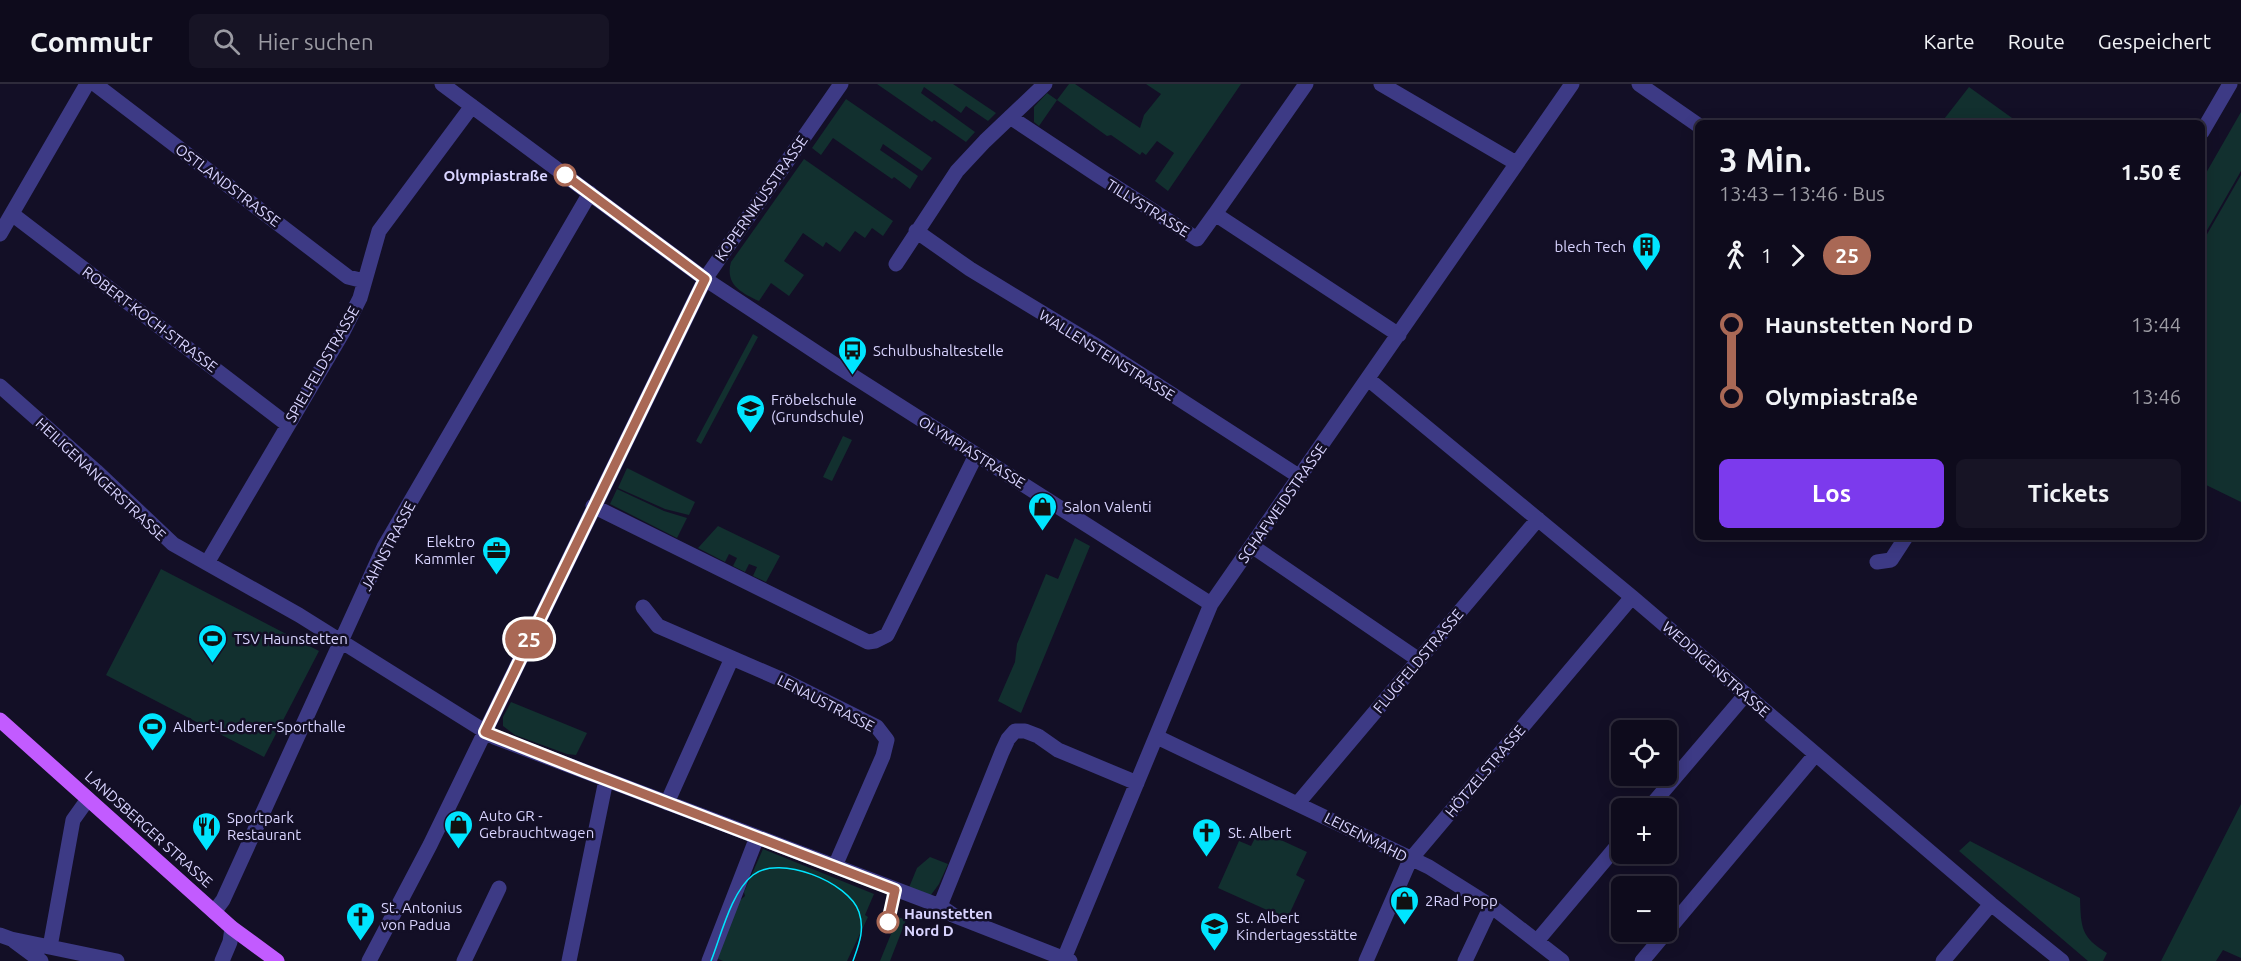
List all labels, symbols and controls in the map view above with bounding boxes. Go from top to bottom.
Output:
search box [189,14,609,68]
icon: search [210,25,243,58]
text: Commutr [30,26,153,57]
text: Hier suchen [258,29,374,54]
text: Karte [1923,29,1975,53]
text: Route [2008,29,2065,53]
text: Gespeichert [2098,29,2211,53]
street label: KOPERNIKUSSTRASSE [711,132,811,264]
street label: OSTLANDSTRASSE [172,140,284,230]
text: 3 Min. [1719,141,1811,178]
text: 1.50 € [2121,159,2181,184]
marker: Olympiastraße [554,164,576,186]
place label: Olympiastraße [444,167,548,184]
street label: TILLYSTRASSE [1103,176,1193,240]
text: 13:43 – 13:46 · Bus [1719,182,1885,205]
building icon: blech Tech [1631,230,1663,272]
place label: blech Tech [1555,238,1626,255]
icon: walk [1719,239,1752,272]
icon: forward [1781,239,1814,272]
text: 25 [1835,243,1859,267]
text: 1 [1761,244,1772,267]
street label: ROBERT-KOCH-STRASSE [79,263,221,375]
street label: SPIELFELDSTRASSE [282,303,362,425]
street label: WALLENSTEINSTRASSE [1036,306,1178,404]
text: Haunstetten Nord D [1765,312,1973,337]
text: 13:44 [2131,313,2181,336]
bus stop icon: Schulbushaltestelle [836,334,868,376]
place label: Schulbushaltestelle [873,342,1004,359]
text: Olympiastraße [1765,384,1918,409]
text: 13:46 [2131,385,2181,408]
place label: Fröbelschule (Grundschule) [771,391,864,425]
school or university icon: Fröbelschule (Grundschule) [734,392,766,434]
street label: OLYMPIASTRASSE [916,412,1028,492]
street label: HEILIGENANGERSTRASSE [32,414,170,544]
street label: SCHAFWEIDSTRASSE [1234,440,1330,566]
button: Los [1719,459,1944,528]
button: Tickets [1956,459,2181,528]
shop icon: Salon Valenti [1027,490,1059,532]
place label: Salon Valenti [1064,498,1152,515]
street label: JAHNSTRASSE [357,499,419,593]
place label: Elektro Kammler [414,533,475,567]
office icon: Elektro Kammler [480,534,512,576]
street label: FLUGFELDSTRASSE [1370,606,1466,716]
street label: WEDDIGENSTRASSE [1659,618,1773,720]
line badge: 25 [502,620,556,658]
sports icon: TSV Haunstetten [197,622,229,664]
text: 25 [517,627,541,651]
place label: TSV Haunstetten [234,630,348,647]
street label: LENAUSTRASSE [775,671,877,735]
sports icon: Albert-Loderer-Sporthalle [136,710,168,752]
place label: Albert-Loderer-Sporthalle [173,718,346,735]
map controls [1611,720,1677,942]
button: locate [1611,720,1677,786]
street label: HÖTZELSTRASSE [1442,721,1528,821]
street label: LANDSBERGER STRASSE [82,767,216,891]
button: + [1611,798,1677,864]
place label: Auto GR - Gebrauchtwagen [479,807,594,841]
shop icon: Auto GR - Gebrauchtwagen [442,808,474,850]
place label: Sportpark Restaurant [227,809,301,843]
street label: LEISENMAHD [1322,809,1410,865]
restaurant icon: Sportpark Restaurant [190,810,222,852]
church icon: St. Albert [1191,816,1223,858]
place label: St. Albert [1228,824,1291,841]
button: − [1611,876,1677,942]
shop icon: 2Rad Popp [1388,884,1420,926]
place label: 2Rad Popp [1425,892,1498,909]
place label: St. Antonius von Padua [381,899,462,933]
church icon: St. Antonius von Padua [344,900,376,942]
place label: Haunstetten Nord D [904,905,993,939]
place label: St. Albert Kindertagesstätte [1236,909,1358,943]
school or university icon: St. Albert Kindertagesstätte [1199,910,1231,952]
marker: Haunstetten Nord D [877,911,899,933]

